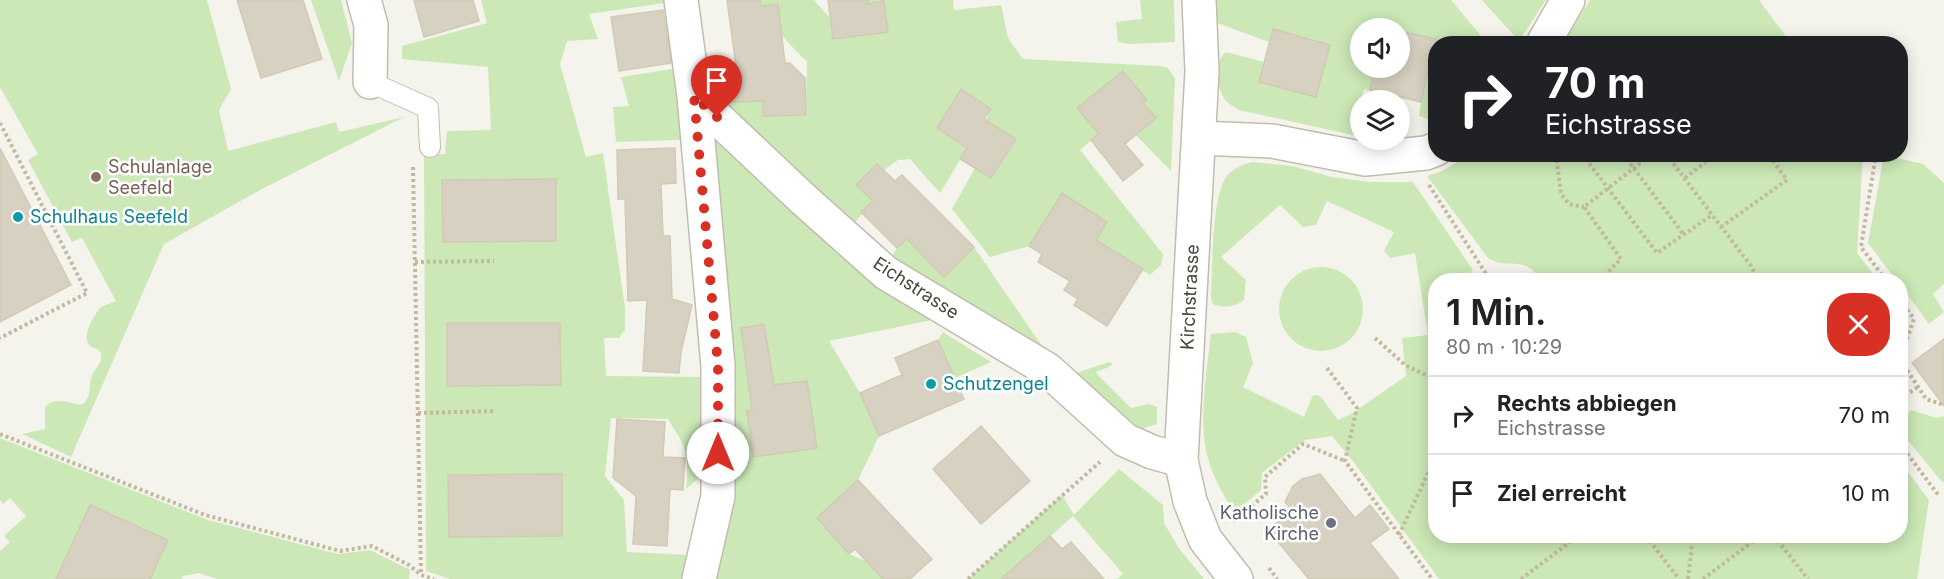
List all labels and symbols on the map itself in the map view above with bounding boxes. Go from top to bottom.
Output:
pin [691,55,742,117]
place label: Schulanlage Seefeld [108,156,212,198]
marker: Schulanlage Seefeld [89,170,103,184]
place label: Schulhaus Seefeld [30,206,188,227]
marker: Schulhaus Seefeld [11,210,25,224]
street label: Kirchstrasse [1176,244,1203,350]
street label: Eichstrasse [870,252,963,323]
place label: Schutzengel [943,373,1049,394]
marker: Schutzengel [924,377,938,391]
position arrow [686,421,750,485]
place label: Katholische Kirche [1220,502,1319,544]
marker: Katholische Kirche [1324,516,1338,530]

